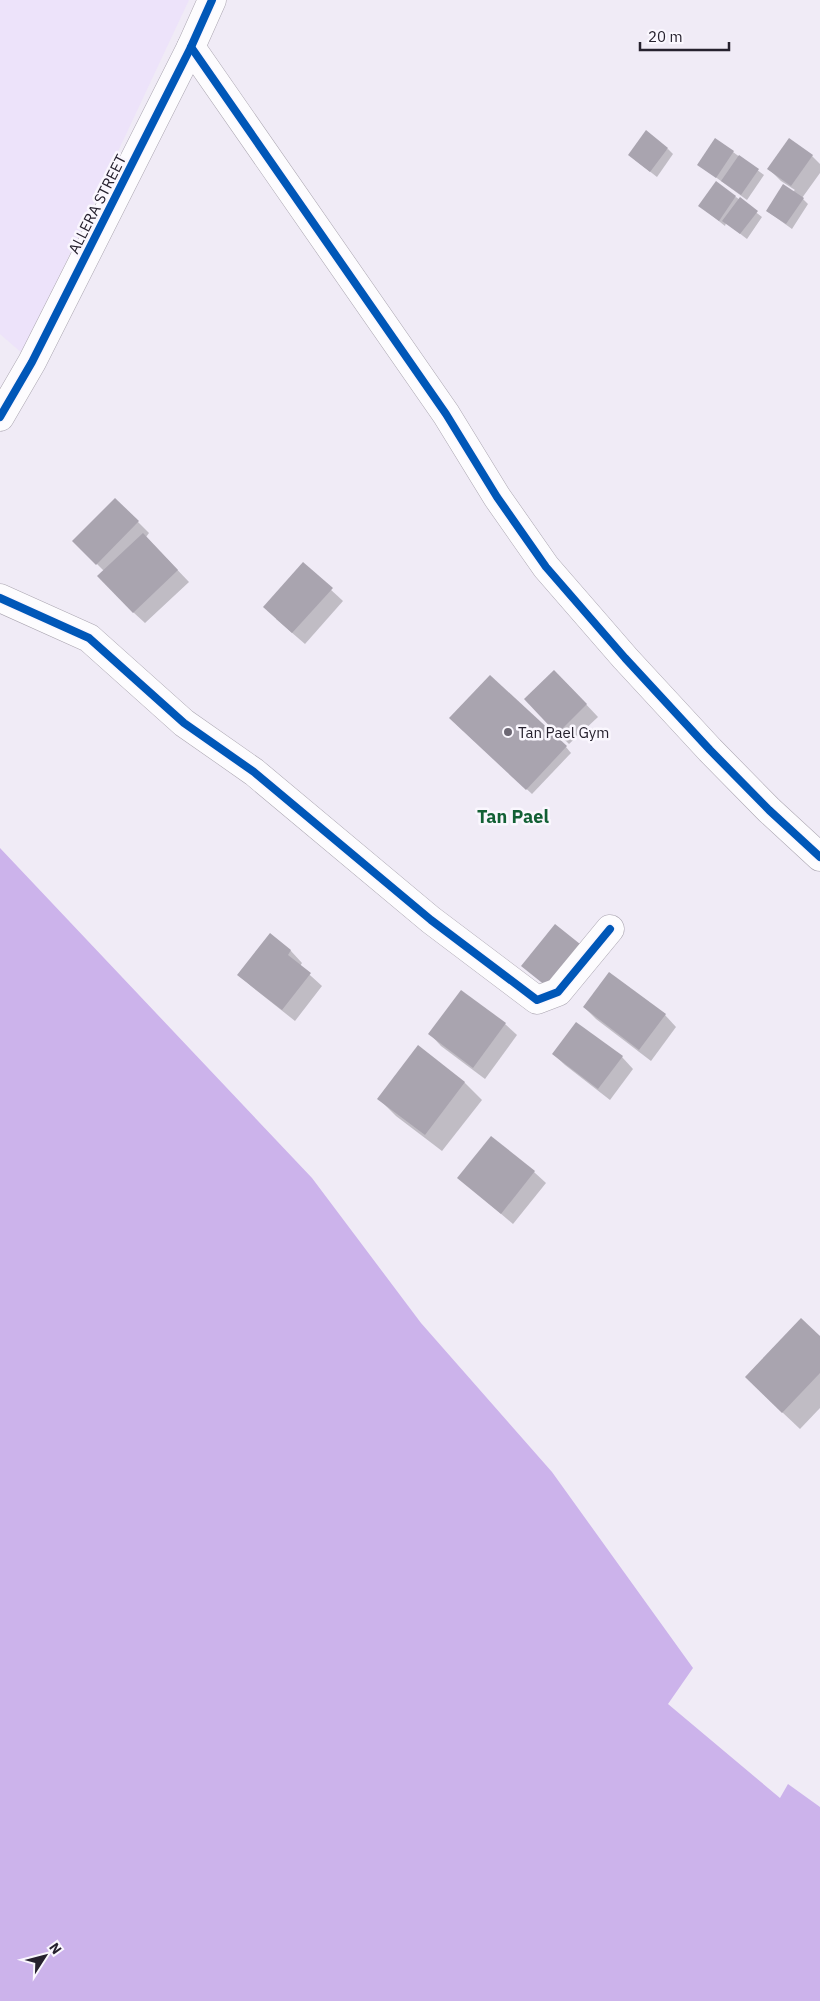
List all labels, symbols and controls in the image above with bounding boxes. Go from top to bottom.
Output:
scale bar [640,20,729,52]
text: 20 m [648,27,683,46]
street label: ALLERA STREET [64,151,130,257]
place label: Tan Pael Gym [518,723,609,742]
marker: Tan Pael Gym [502,726,514,738]
district label: Tan Pael [477,805,549,828]
north arrow [20,1931,70,1981]
text: N [45,1939,66,1958]

